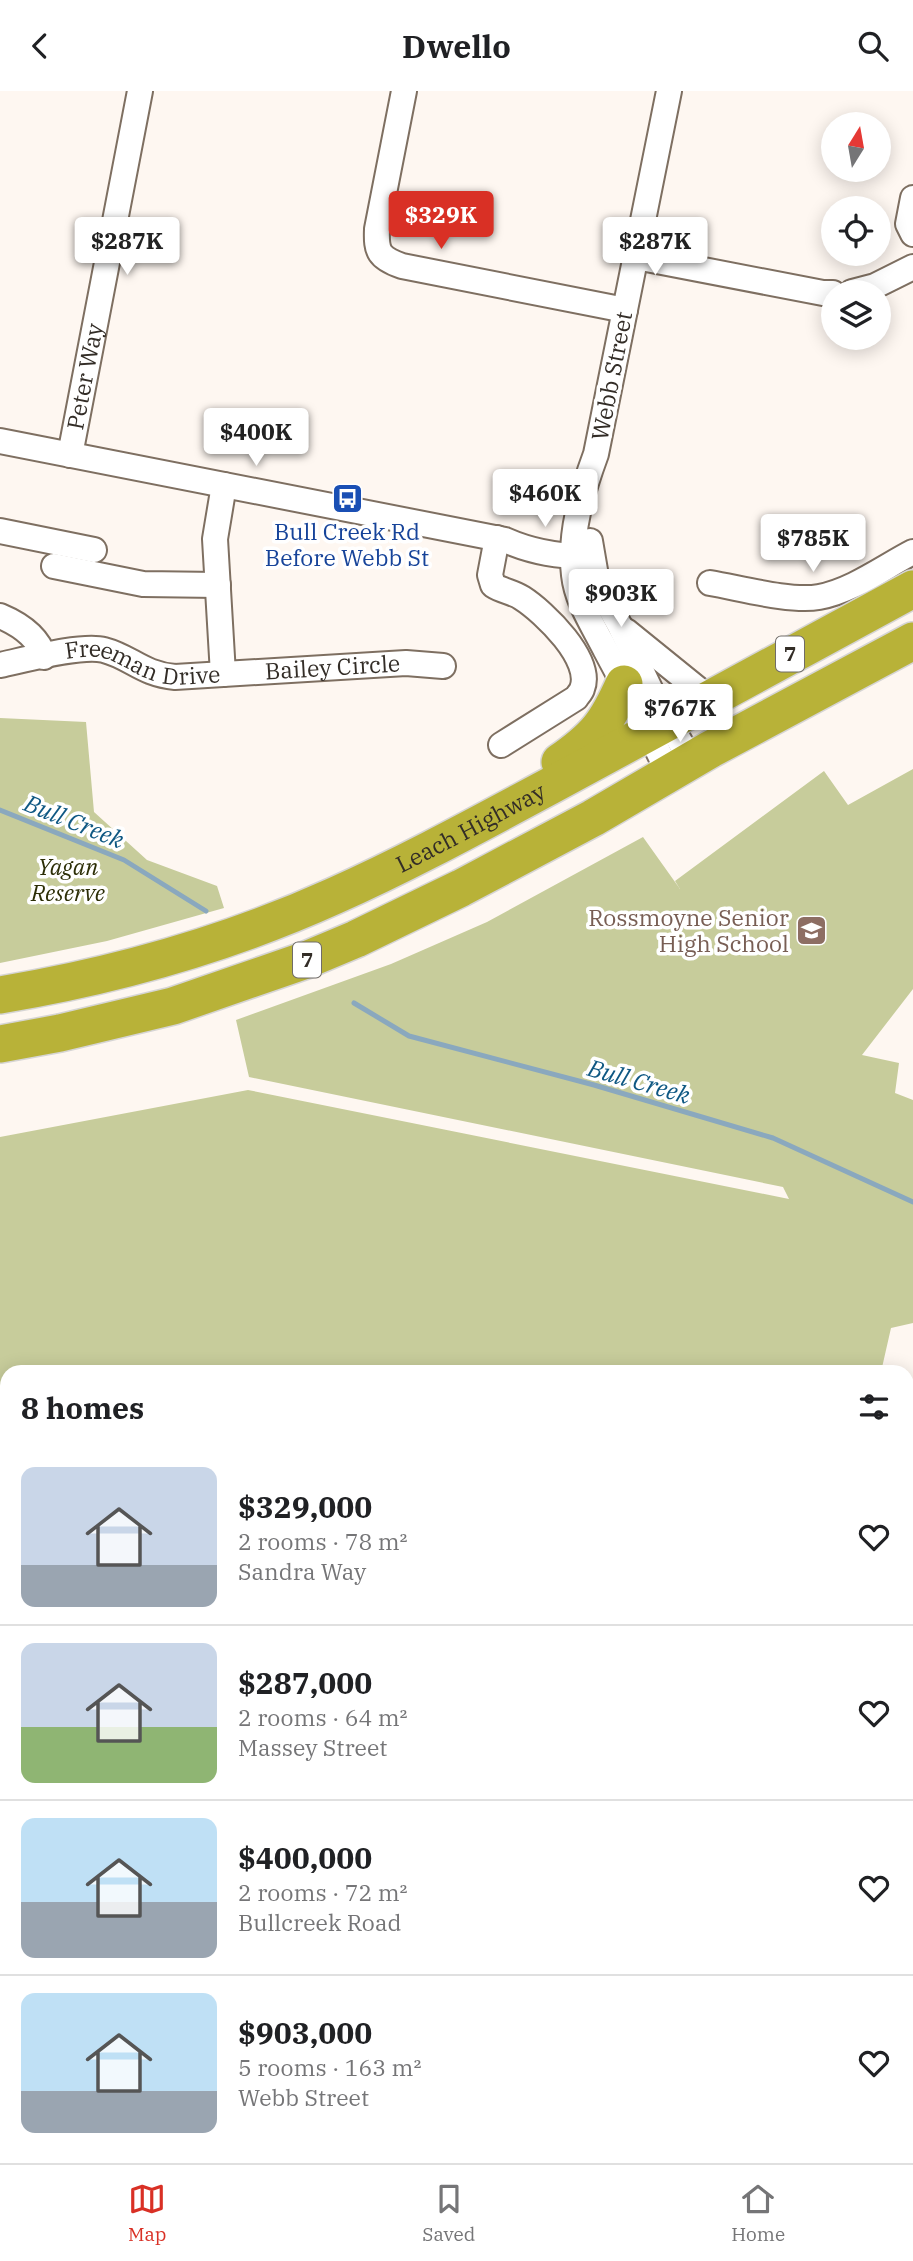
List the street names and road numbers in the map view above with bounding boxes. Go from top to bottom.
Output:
street label: Webb Street [584,309,638,443]
street label: Peter Way [59,320,109,432]
street label: Freeman Drive [63,632,221,691]
road number: 7 [776,637,804,671]
street label: Bailey Circle [264,647,401,686]
street label: Leach Highway [390,775,551,879]
road number: 7 [293,943,321,977]

